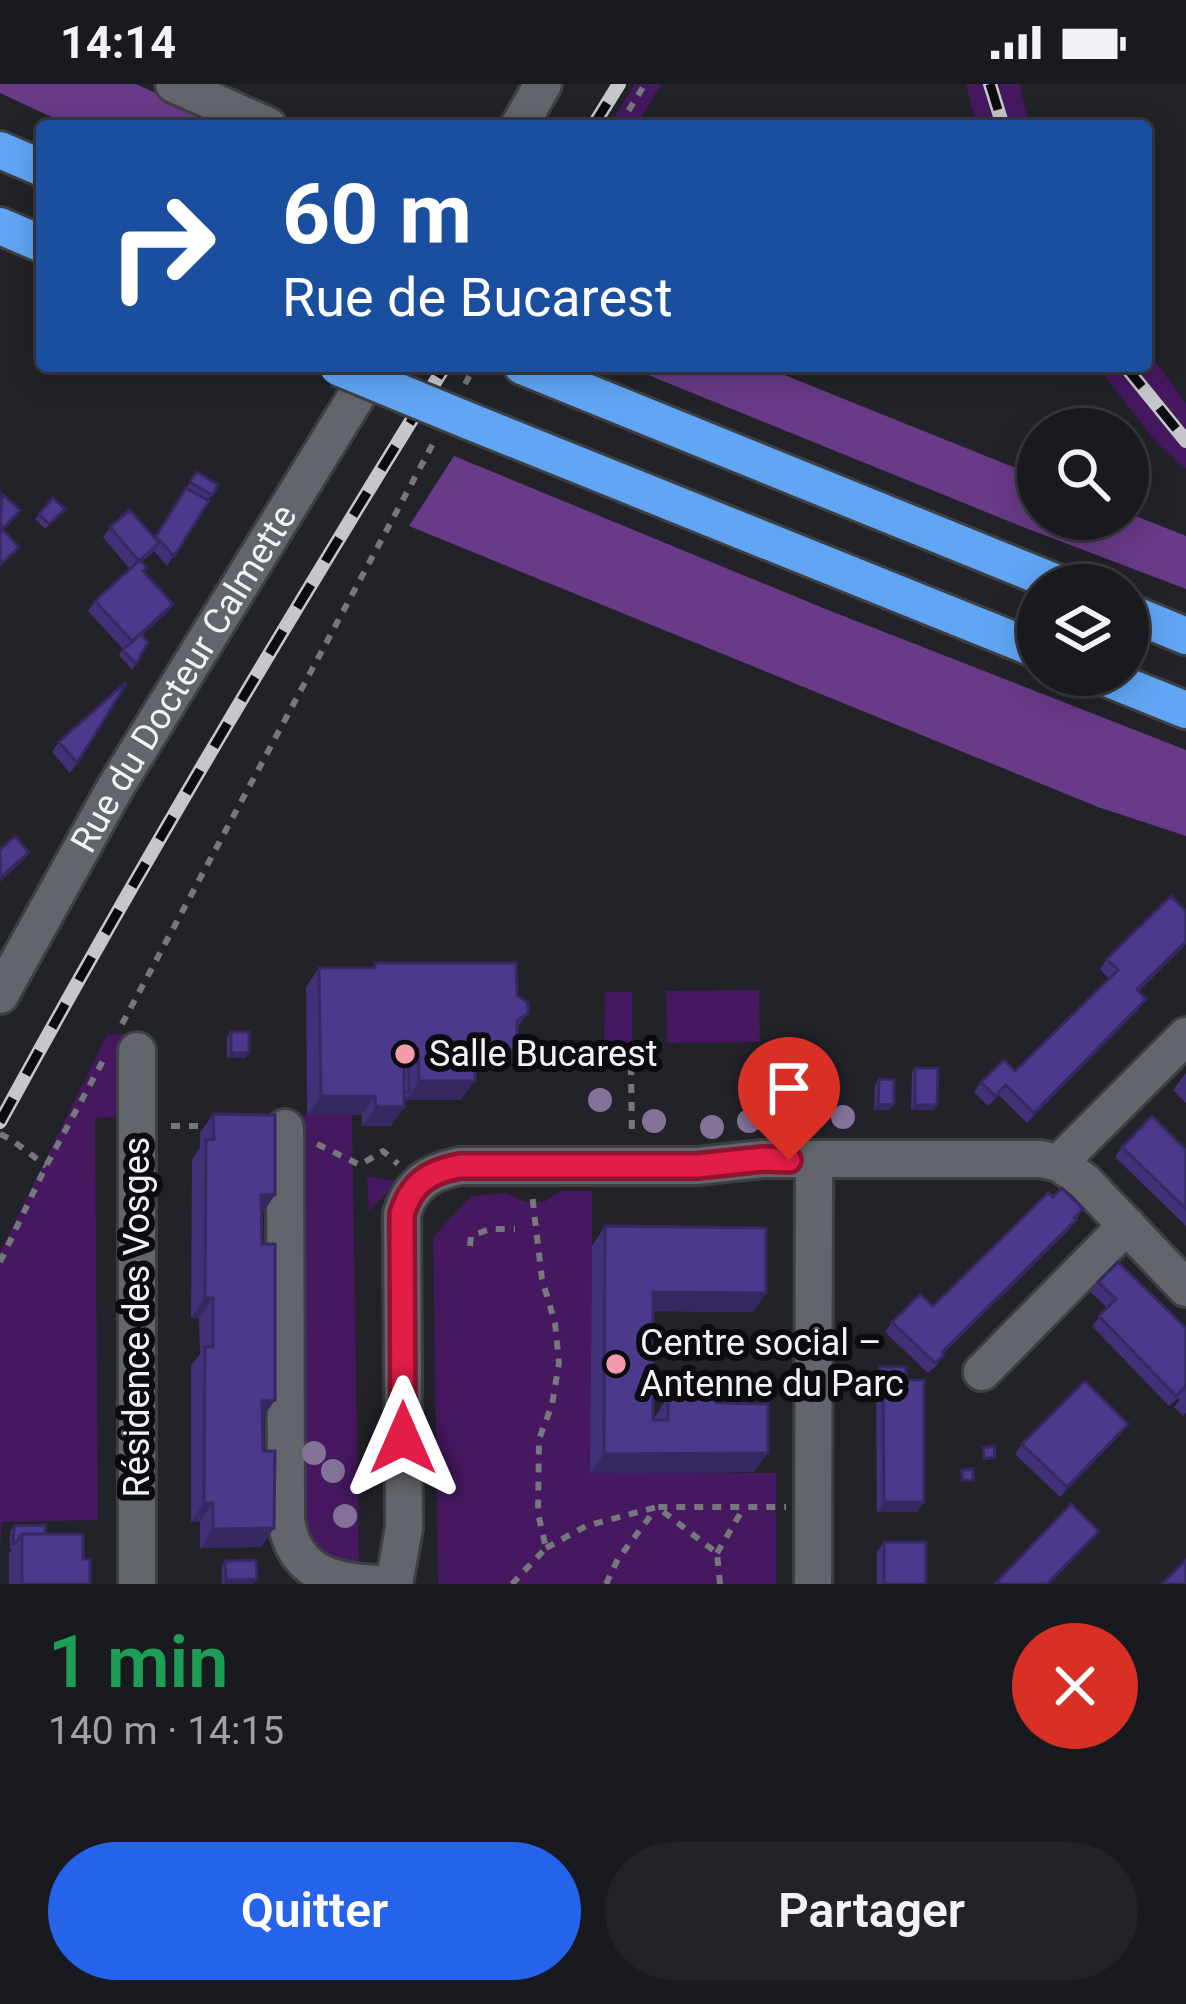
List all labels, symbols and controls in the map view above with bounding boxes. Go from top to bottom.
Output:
text: 14:14 [60,16,176,69]
text: 60 m [282,165,472,264]
icon: right [84,168,240,324]
text: Rue de Bucarest [282,266,673,329]
map controls [1017,408,1149,696]
button: search [1017,408,1149,540]
street label: Rue du Docteur Calmette [62,497,305,860]
button: layers [1017,564,1149,696]
place label: Salle Bucarest [429,1033,658,1075]
pin [738,1037,840,1160]
marker: Salle Bucarest [392,1041,418,1067]
icon: arrive [756,1055,822,1121]
street label: Résidence des Vosges [116,1137,158,1497]
place label: Centre social – Antenne du Parc [640,1322,904,1405]
marker: Centre social – Antenne du Parc [603,1351,629,1377]
position arrow [340,1375,466,1501]
text: 1 min [48,1620,229,1705]
button: close [1012,1623,1138,1749]
text: 140 m · 14:15 [48,1708,284,1754]
button: Quitter [48,1842,581,1980]
button: Partager [605,1842,1138,1980]

